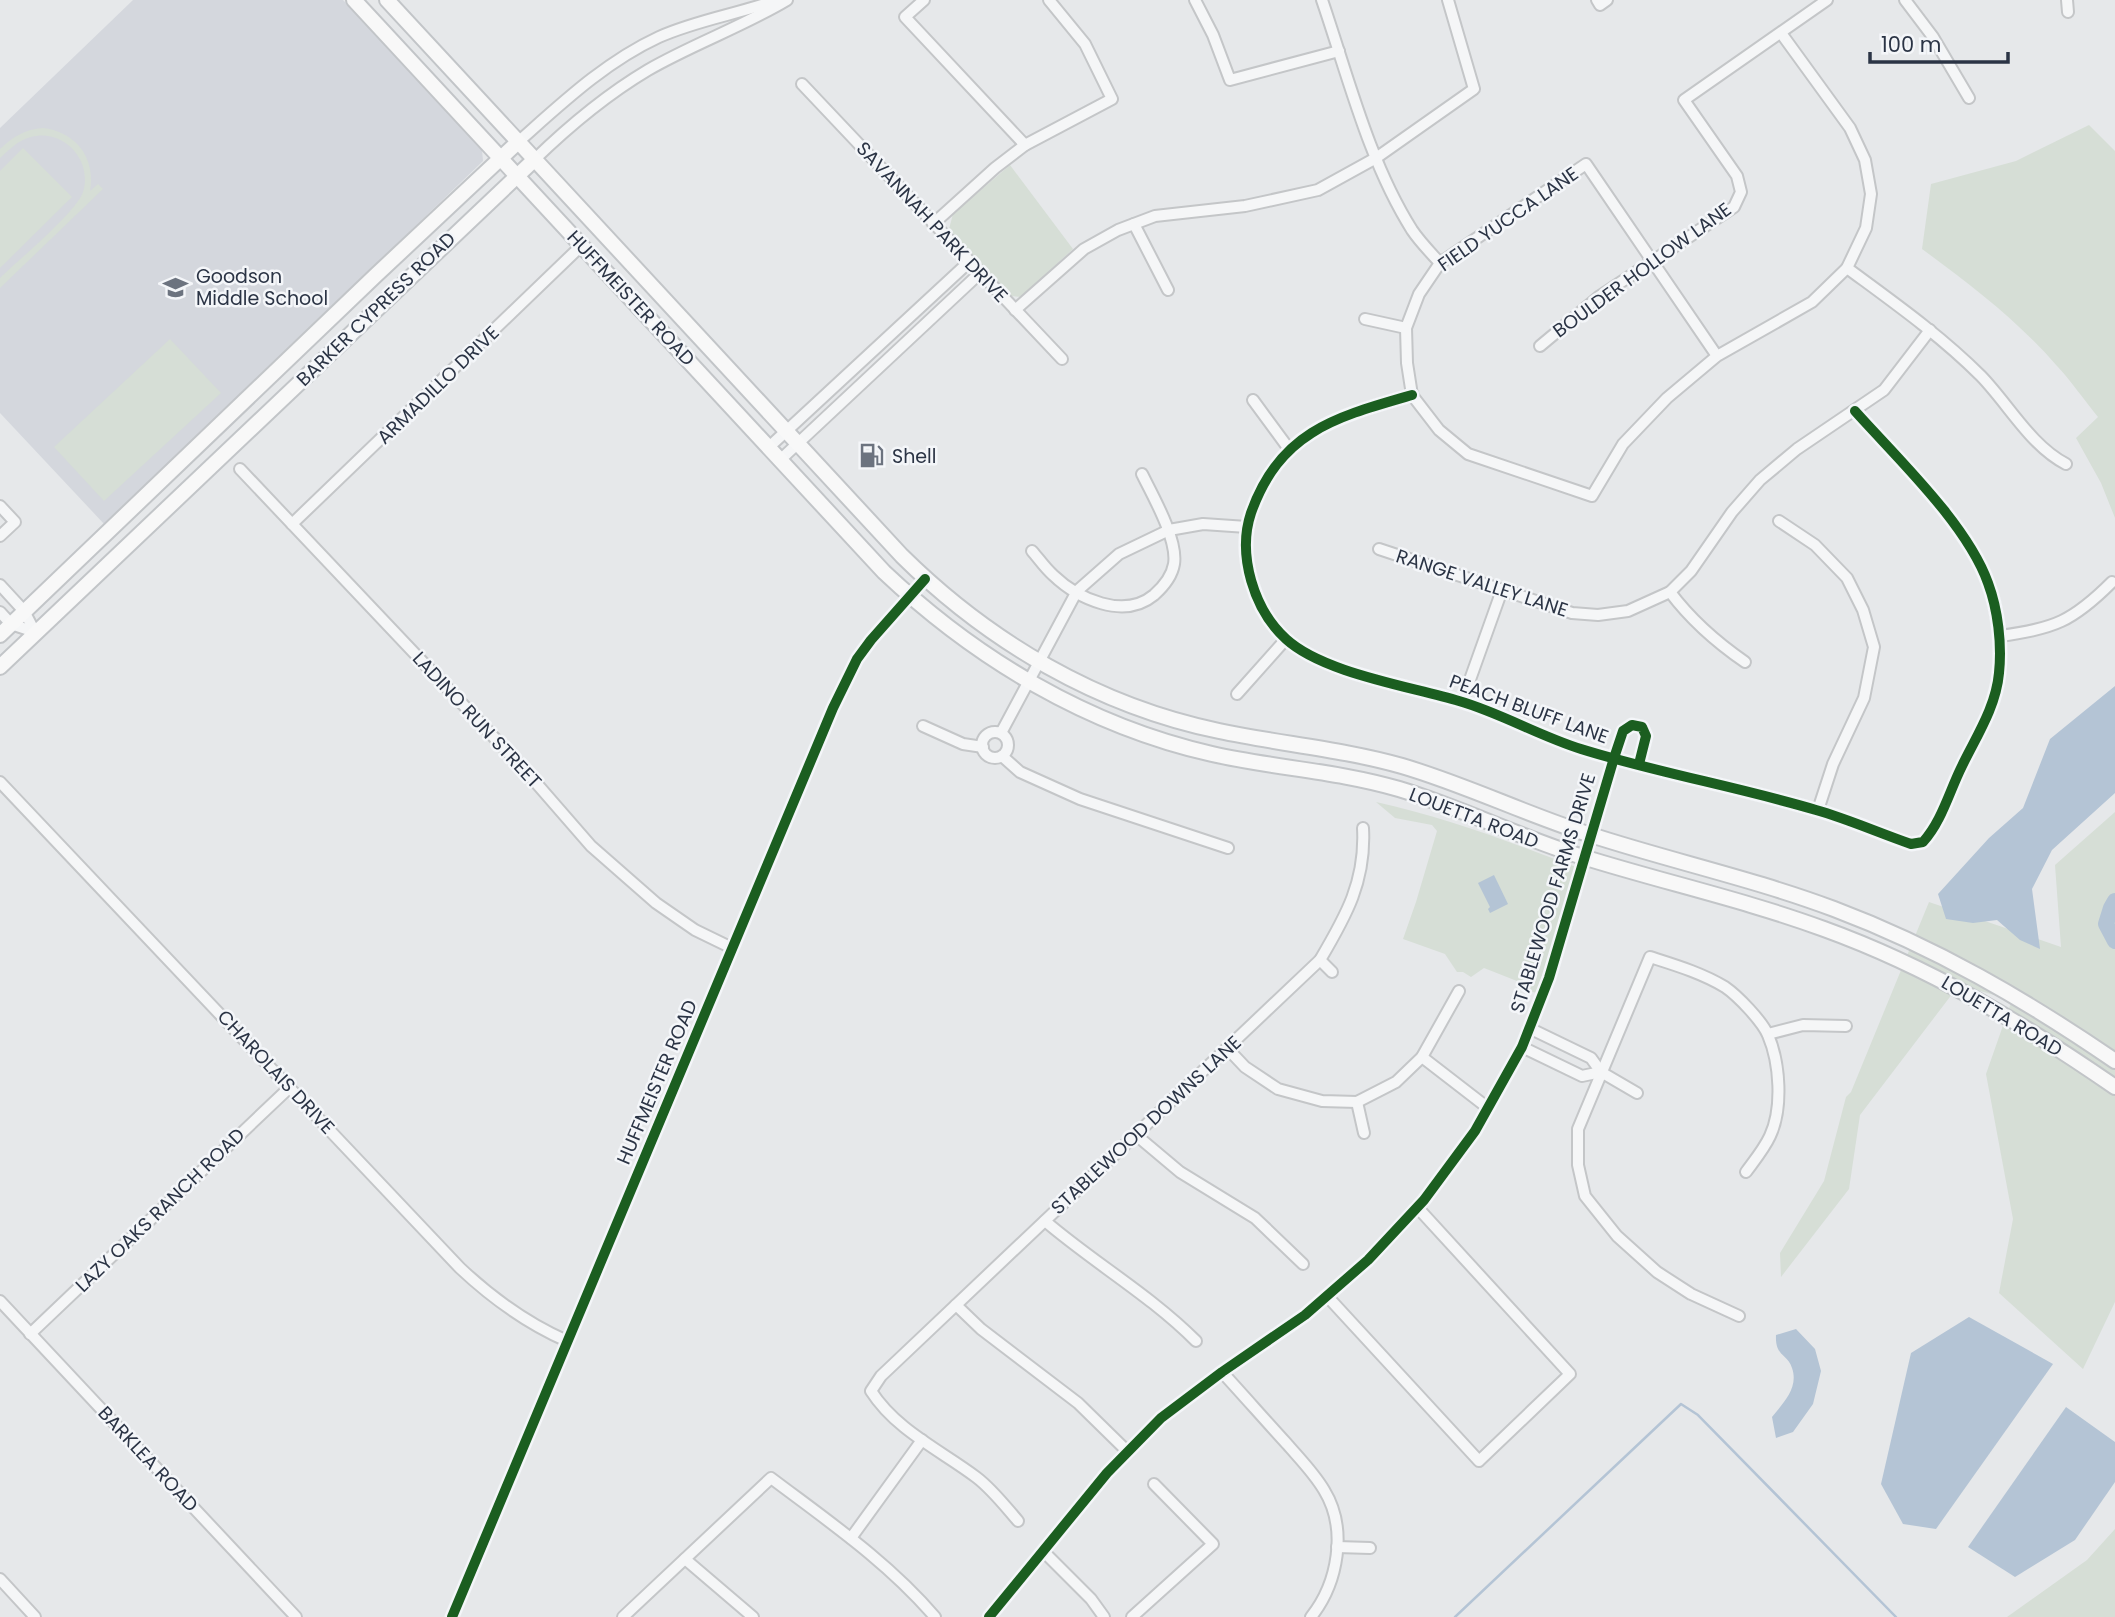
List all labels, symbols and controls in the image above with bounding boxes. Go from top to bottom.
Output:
scale bar [1870,21,2008,65]
text: 100 m [1881,30,1941,59]
street label: SAVANNAH PARK DRIVE [850,135,1014,309]
street label: FIELD YUCCA LANE [1432,160,1584,278]
street label: BOULDER HOLLOW LANE [1547,196,1737,344]
street label: HUFFMEISTER ROAD [561,224,701,372]
street label: BARKER CYPRESS ROAD [290,226,462,392]
place label: Goodson Middle School [196,263,328,312]
school or university icon: Goodson Middle School [162,273,190,301]
street label: ARMADILLO DRIVE [371,320,505,450]
fuel station icon: Shell [858,442,886,470]
place label: Shell [892,443,936,470]
street label: RANGE VALLEY LANE [1393,542,1571,624]
street label: LADINO RUN STREET [406,646,548,794]
street label: PEACH BLUFF LANE [1446,668,1612,750]
street label: STABLEWOOD FARMS DRIVE [1504,770,1602,1016]
street label: LOUETTA ROAD [1405,781,1543,855]
street label: LOUETTA ROAD [1936,969,2068,1063]
street label: HUFFMEISTER ROAD [610,996,704,1168]
street label: CHAROLAIS DRIVE [211,1004,341,1140]
street label: STABLEWOOD DOWNS LANE [1045,1029,1247,1221]
street label: LAZY OAKS RANCH ROAD [69,1122,251,1298]
street label: BARKLEA ROAD [92,1400,204,1518]

